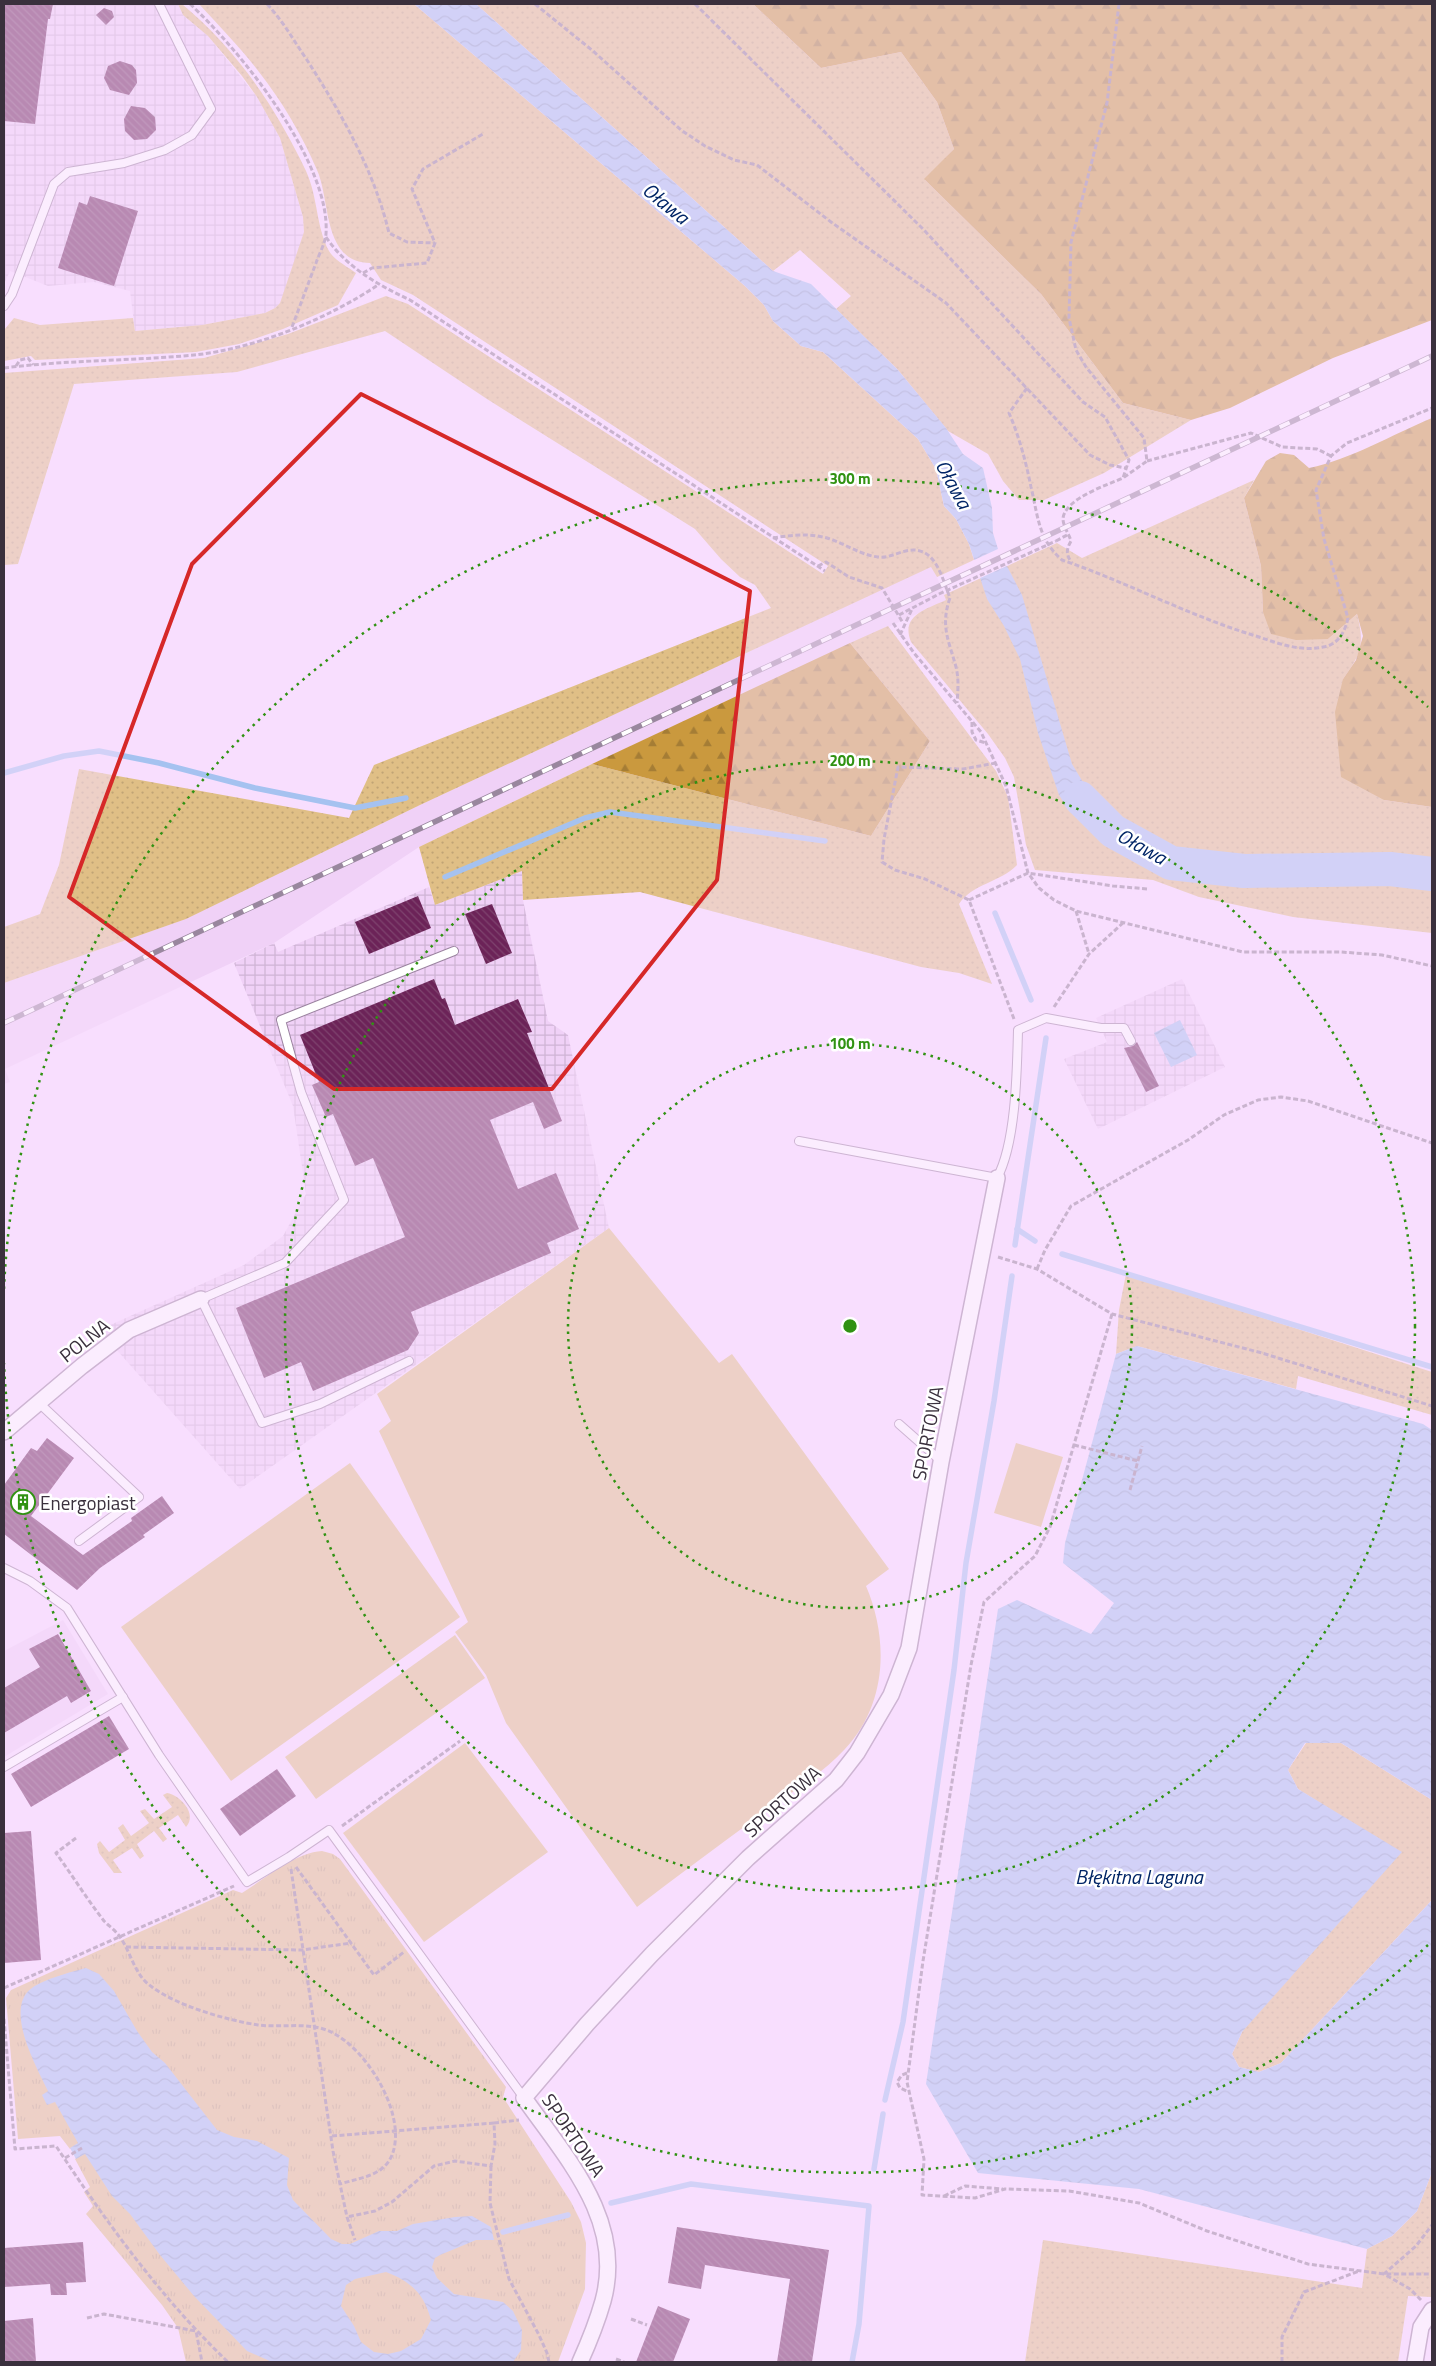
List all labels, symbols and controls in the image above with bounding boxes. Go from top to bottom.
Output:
water label: Oława [636,174,697,232]
water label: Oława [928,454,981,515]
text: 300 m [829,467,871,490]
text: 200 m [829,749,871,772]
water label: Oława [1112,820,1173,873]
text: 100 m [829,1032,871,1055]
street label: POLNA [53,1311,115,1369]
centre of rings [841,1317,859,1335]
street label: SPORTOWA [904,1383,950,1483]
place label: Energopiast [40,1488,136,1517]
building icon: Energopiast [10,1489,36,1515]
street label: SPORTOWA [737,1758,827,1844]
water label: Błękitna Laguna [1075,1861,1204,1892]
street label: SPORTOWA [535,2087,613,2183]

